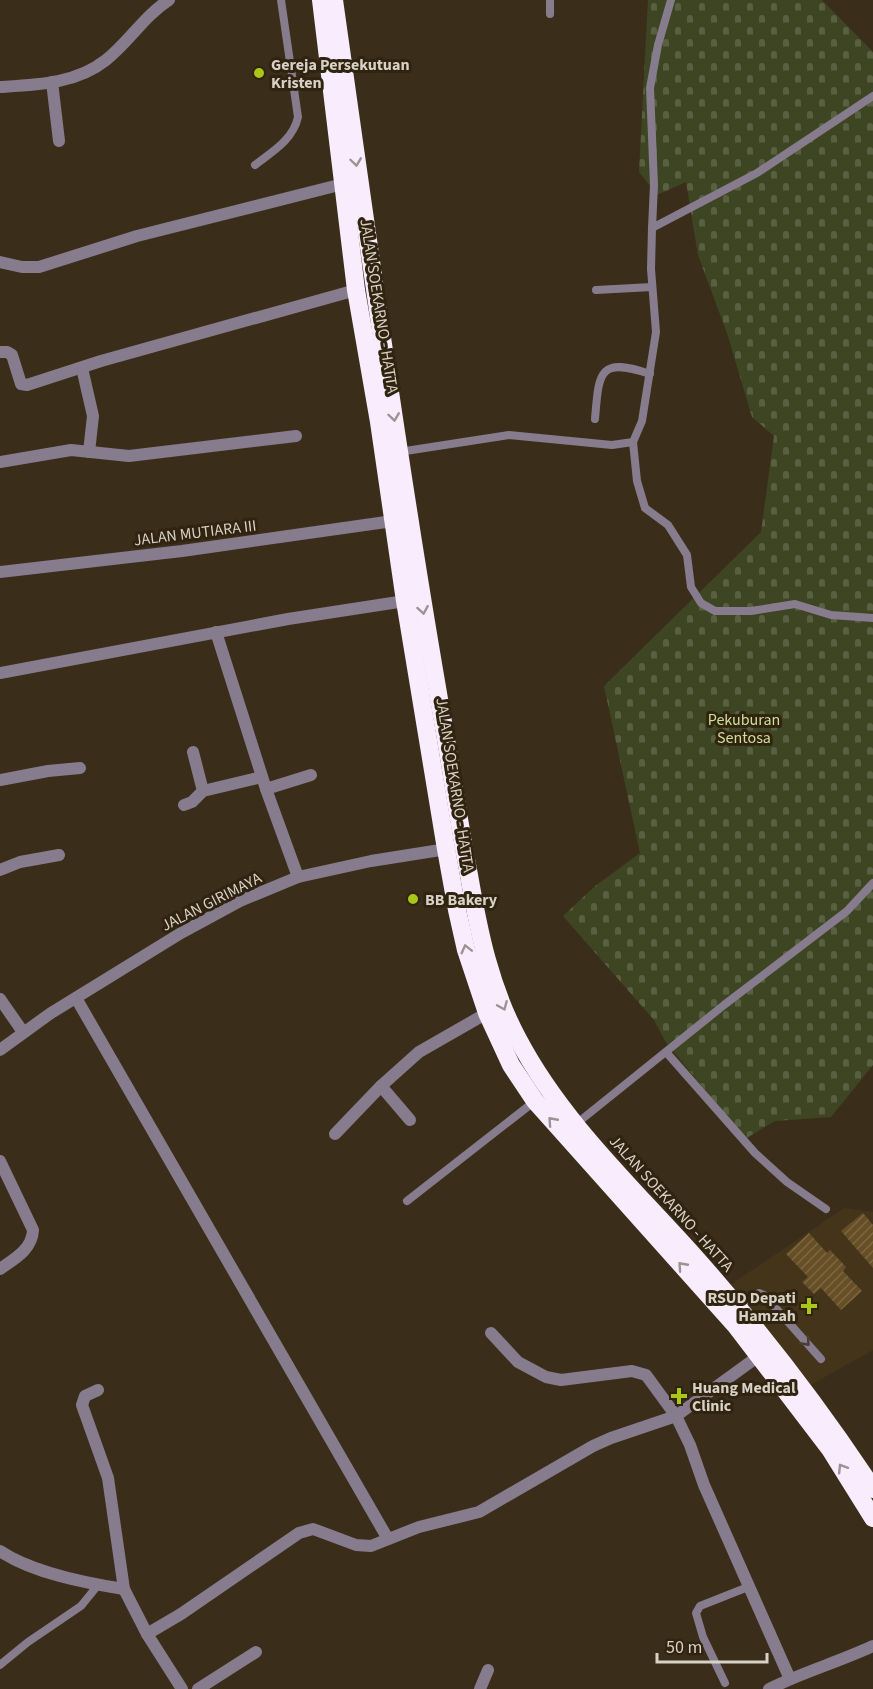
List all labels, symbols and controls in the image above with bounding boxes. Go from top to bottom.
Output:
place label: Gereja Persekutuan Kristen [271,54,410,94]
marker: Gereja Persekutuan Kristen [252,66,266,80]
one-way arrow [350,157,362,167]
street label: JALAN SOEKARNO - HATTA [354,217,404,395]
one-way arrow [387,413,399,422]
street label: JALAN MUTIARA III [133,515,258,551]
one-way arrow [416,605,429,615]
street label: JALAN SOEKARNO - HATTA [430,696,480,874]
park label: Pekuburan Sentosa [708,709,780,749]
street label: JALAN GIRIMAYA [157,867,266,937]
place label: BB Bakery [425,889,498,911]
marker: BB Bakery [406,892,420,906]
one-way arrow [461,944,474,954]
one-way arrow [495,1000,507,1011]
one-way arrow [549,1117,560,1128]
street label: JALAN SOEKARNO - HATTA [604,1131,739,1277]
one-way arrow [678,1263,689,1273]
place label: RSUD Depati Hamzah [707,1287,796,1327]
marker: RSUD Depati Hamzah [800,1297,818,1315]
one-way arrow [799,1335,810,1346]
place label: Huang Medical Clinic [692,1377,796,1417]
marker: Huang Medical Clinic [670,1387,688,1405]
one-way arrow [839,1464,850,1475]
scale bar [657,1626,766,1664]
text: 50 m [666,1635,702,1660]

